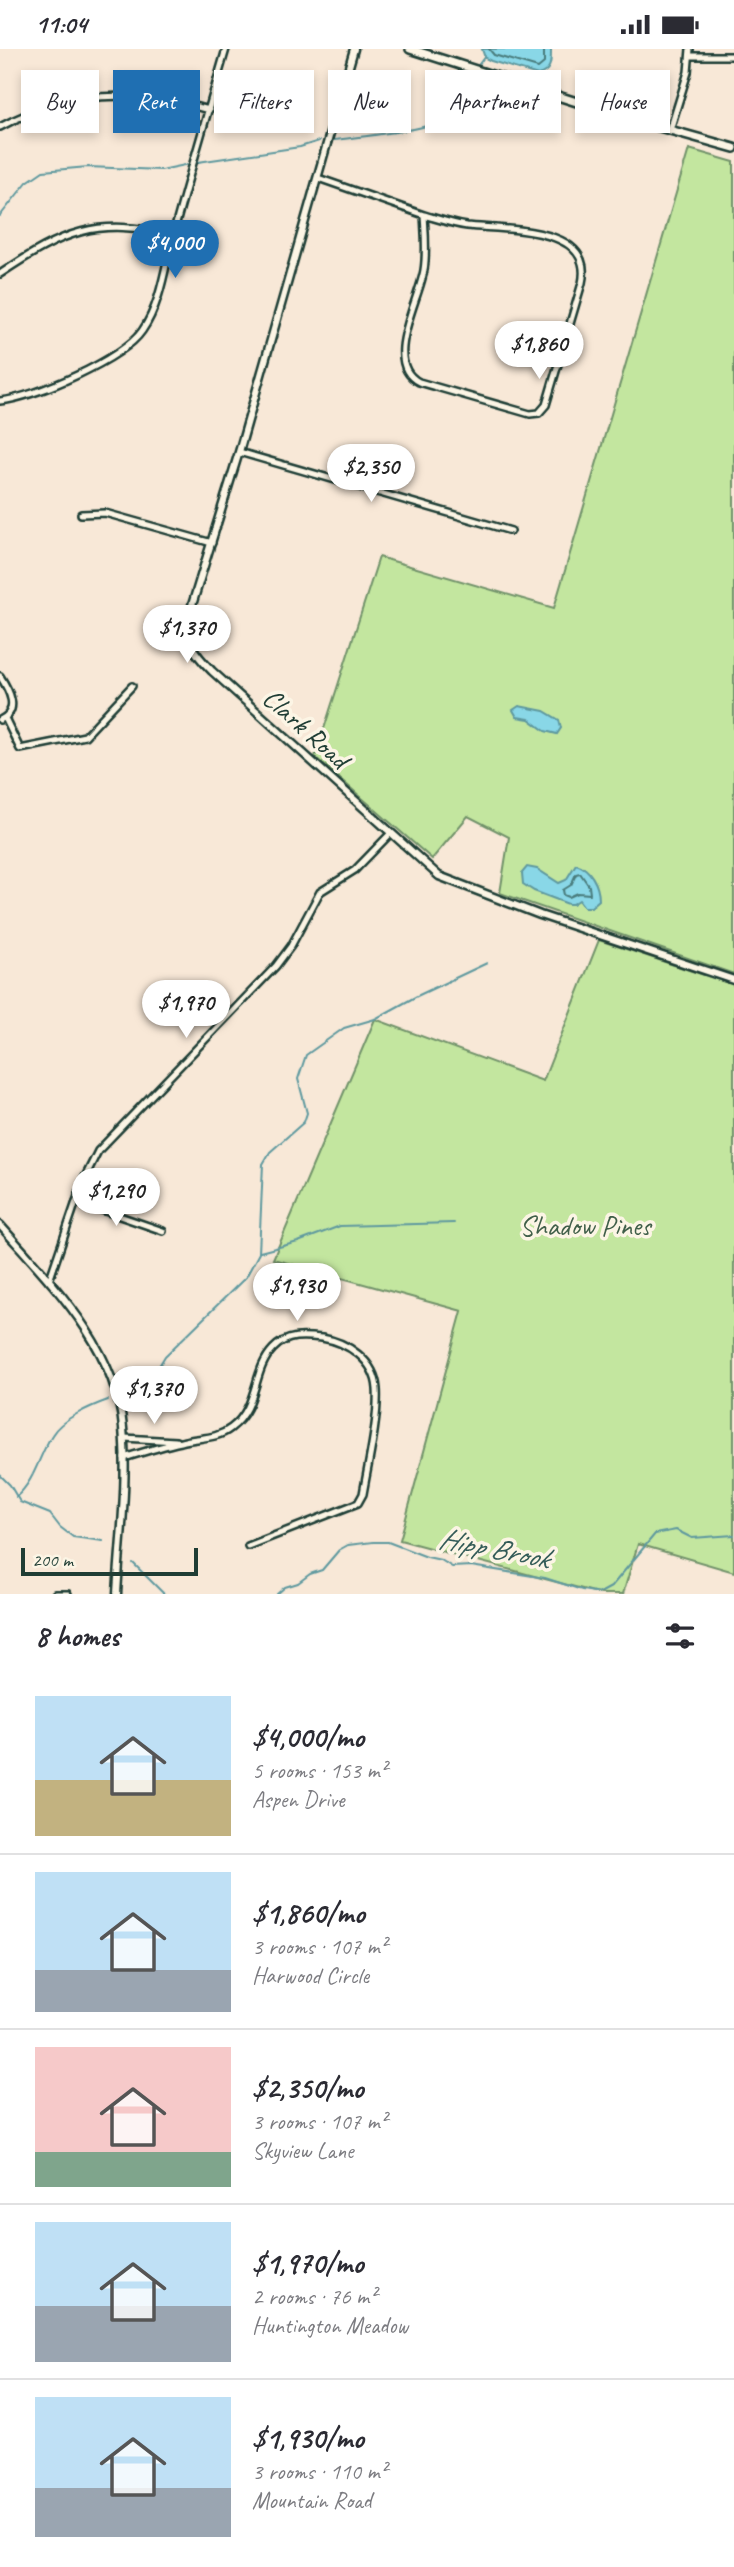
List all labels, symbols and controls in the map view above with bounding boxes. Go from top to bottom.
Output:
text: 11:04 [35,8,87,41]
chip: Buy [21,70,99,133]
chip: Rent [113,70,200,133]
chip: Filters [214,70,314,133]
chip: New [328,70,411,133]
chip: Apartment [425,70,561,133]
chip: House [575,70,670,133]
pin: $4,000 [118,221,232,280]
text: $4,000 [147,228,203,257]
pin: $1,860 [482,321,596,381]
text: $1,860 [511,329,567,358]
pin: $2,350 [314,445,428,504]
text: $2,350 [343,452,399,481]
pin: $1,370 [130,605,244,665]
text: $1,370 [159,613,215,642]
street label: Clark Road [256,680,359,778]
pin: $1,970 [129,981,243,1040]
text: $1,970 [158,988,214,1017]
pin: $1,290 [59,1169,173,1228]
text: $1,290 [88,1176,144,1205]
park label: Shadow Pines [519,1208,653,1243]
pin: $1,930 [240,1263,354,1323]
text: $1,930 [269,1271,325,1300]
pin: $1,370 [97,1367,211,1426]
text: $1,370 [126,1374,182,1403]
water label: Hipp Brook [436,1519,557,1578]
scale bar [21,1545,198,1577]
text: 200 m [32,1548,73,1572]
text: 8 homes [35,1617,120,1655]
icon: filters [661,1617,699,1655]
text: $4,000/mo [252,1718,364,1756]
icon: home [91,1724,175,1808]
text: 5 rooms · 153 m² [252,1756,387,1785]
text: Aspen Drive [252,1785,344,1814]
text: $1,860/mo [252,1894,365,1932]
icon: home [91,1900,175,1984]
text: 3 rooms · 107 m² [252,1932,387,1961]
text: Harwood Circle [252,1961,369,1990]
text: $2,350/mo [252,2069,363,2107]
icon: home [91,2075,175,2159]
text: 3 rooms · 107 m² [252,2107,387,2136]
text: Skyview Lane [252,2136,354,2165]
text: $1,970/mo [252,2244,363,2282]
icon: home [91,2250,175,2334]
text: 2 rooms · 76 m² [252,2282,376,2311]
text: Huntington Meadow [252,2311,408,2340]
text: $1,930/mo [252,2419,364,2457]
icon: home [91,2425,175,2509]
text: 3 rooms · 110 m² [252,2457,387,2486]
text: Mountain Road [252,2486,372,2515]

